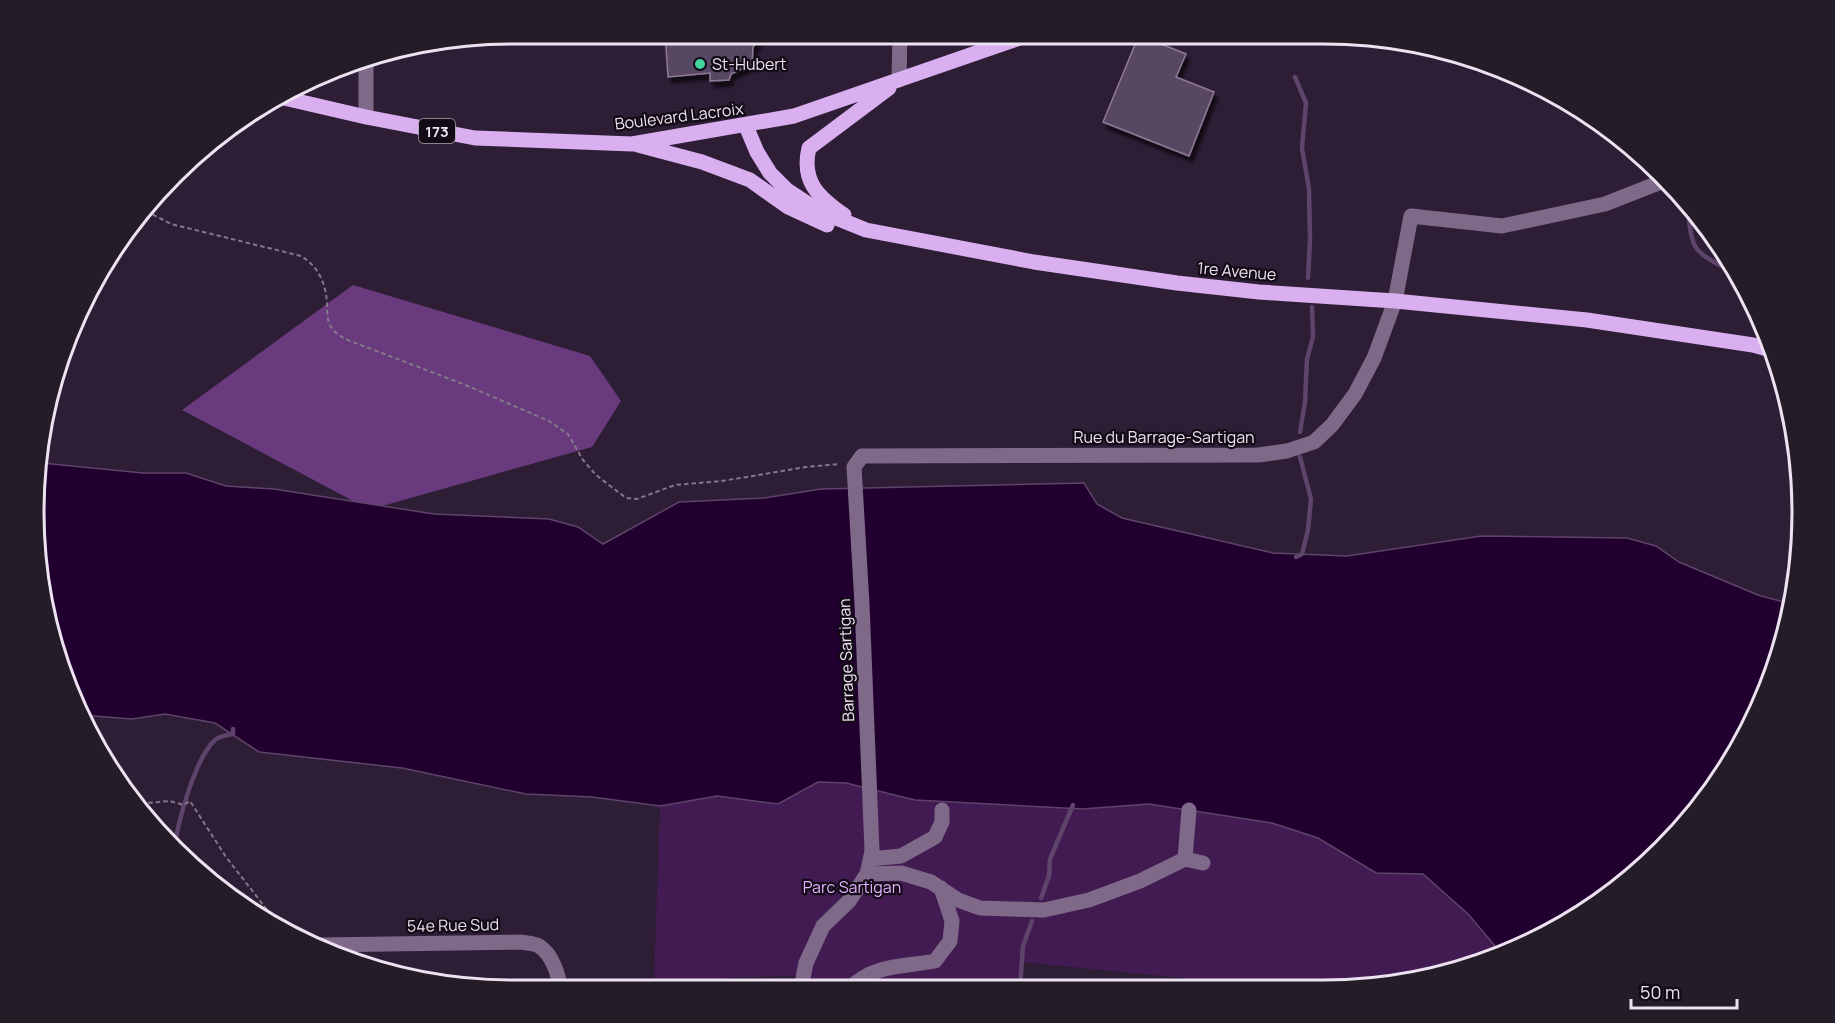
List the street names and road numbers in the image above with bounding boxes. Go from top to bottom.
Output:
street label: Boulevard Lacroix [613,97,745,135]
road number: 173 [419,119,455,143]
street label: 1re Avenue [1197,257,1277,285]
street label: Rue du Barrage-Sartigan [1073,426,1255,448]
street label: Barrage Sartigan [833,598,859,722]
street label: 54e Rue Sud [407,913,499,937]

